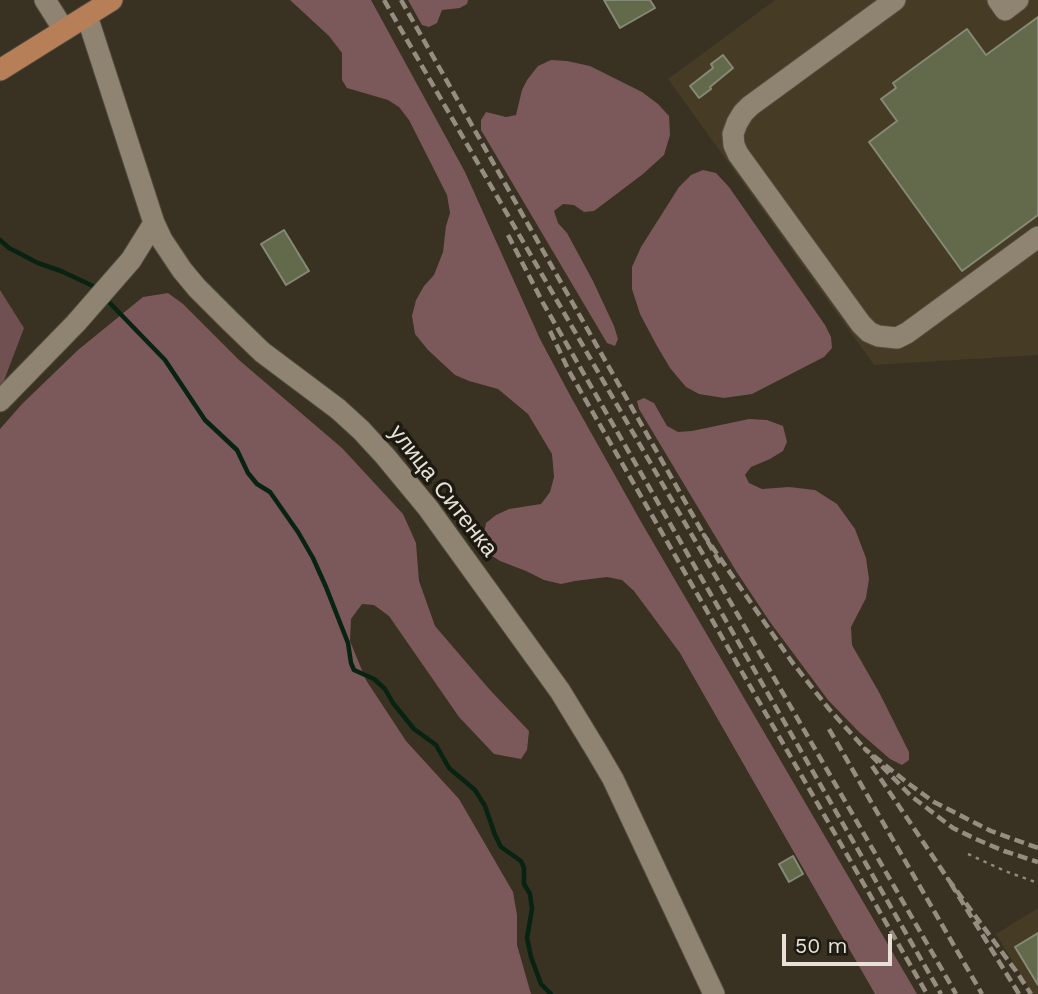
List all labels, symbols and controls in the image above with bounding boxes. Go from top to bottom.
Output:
street label: улица Ситенка [383,420,503,562]
scale bar [786,920,896,964]
text: 50 m [795,933,847,958]

